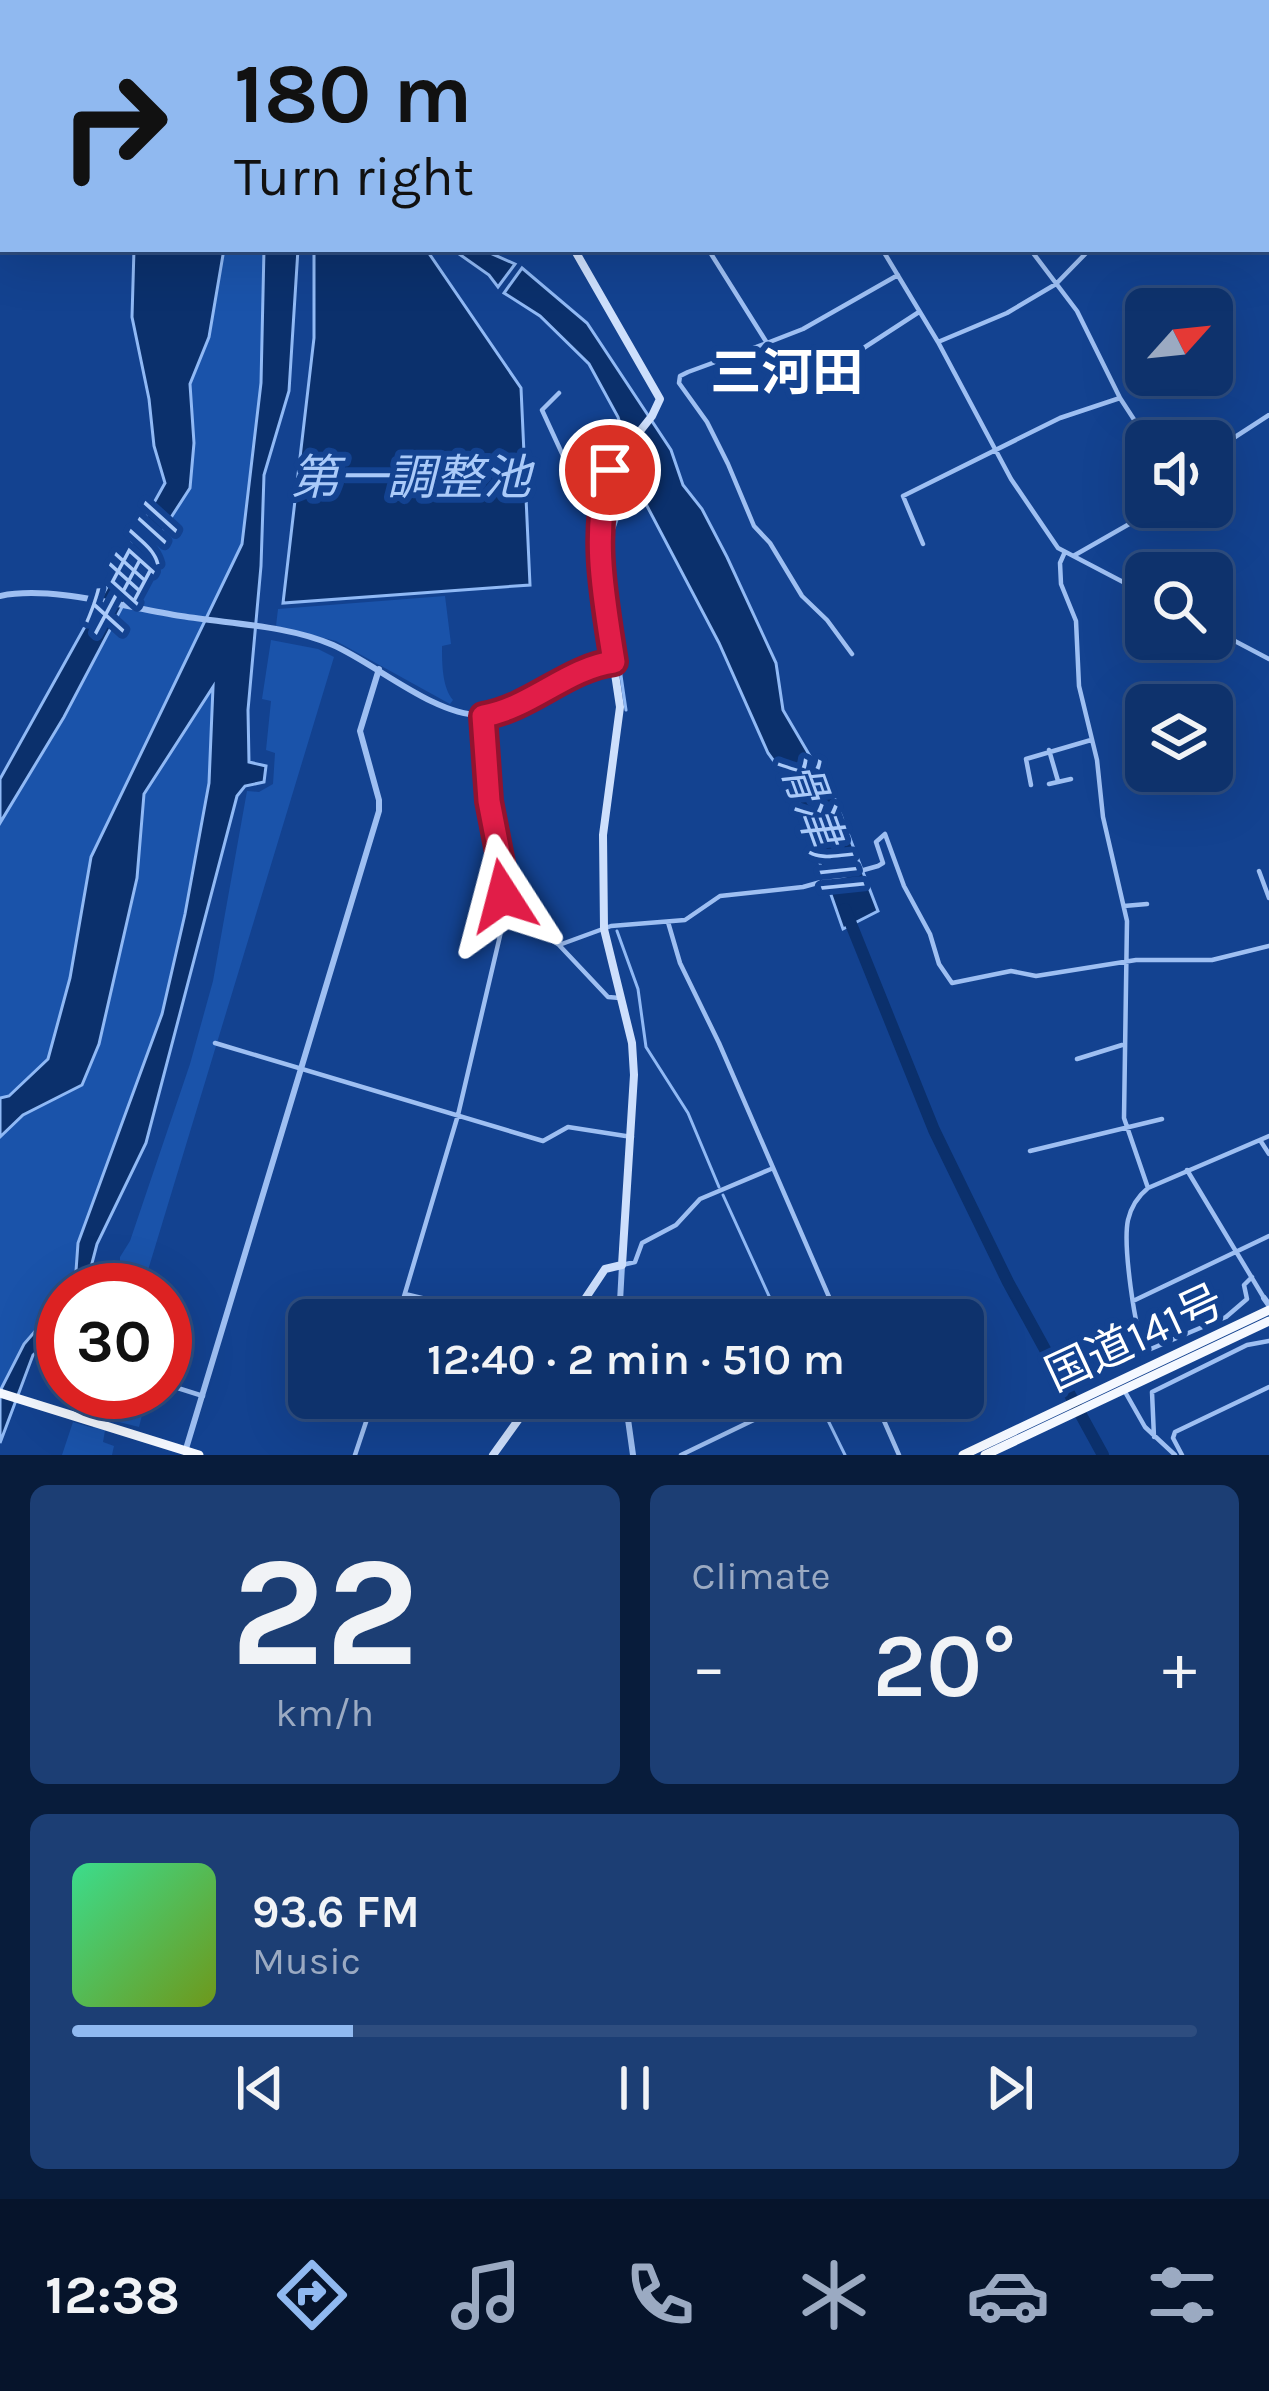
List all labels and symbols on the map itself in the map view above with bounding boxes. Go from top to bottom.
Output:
north arrow [1125,288,1233,396]
district label: 三河田 [710,343,864,403]
pin [559,419,661,521]
water label: 第一調整池 [291,450,535,506]
water label: 千曲川 [70,497,190,655]
water label: 滑津川 [767,744,871,903]
position arrow [440,833,566,959]
speed limit sign: 30 [36,1263,192,1419]
street label: 国道141号 [1037,1274,1231,1402]

